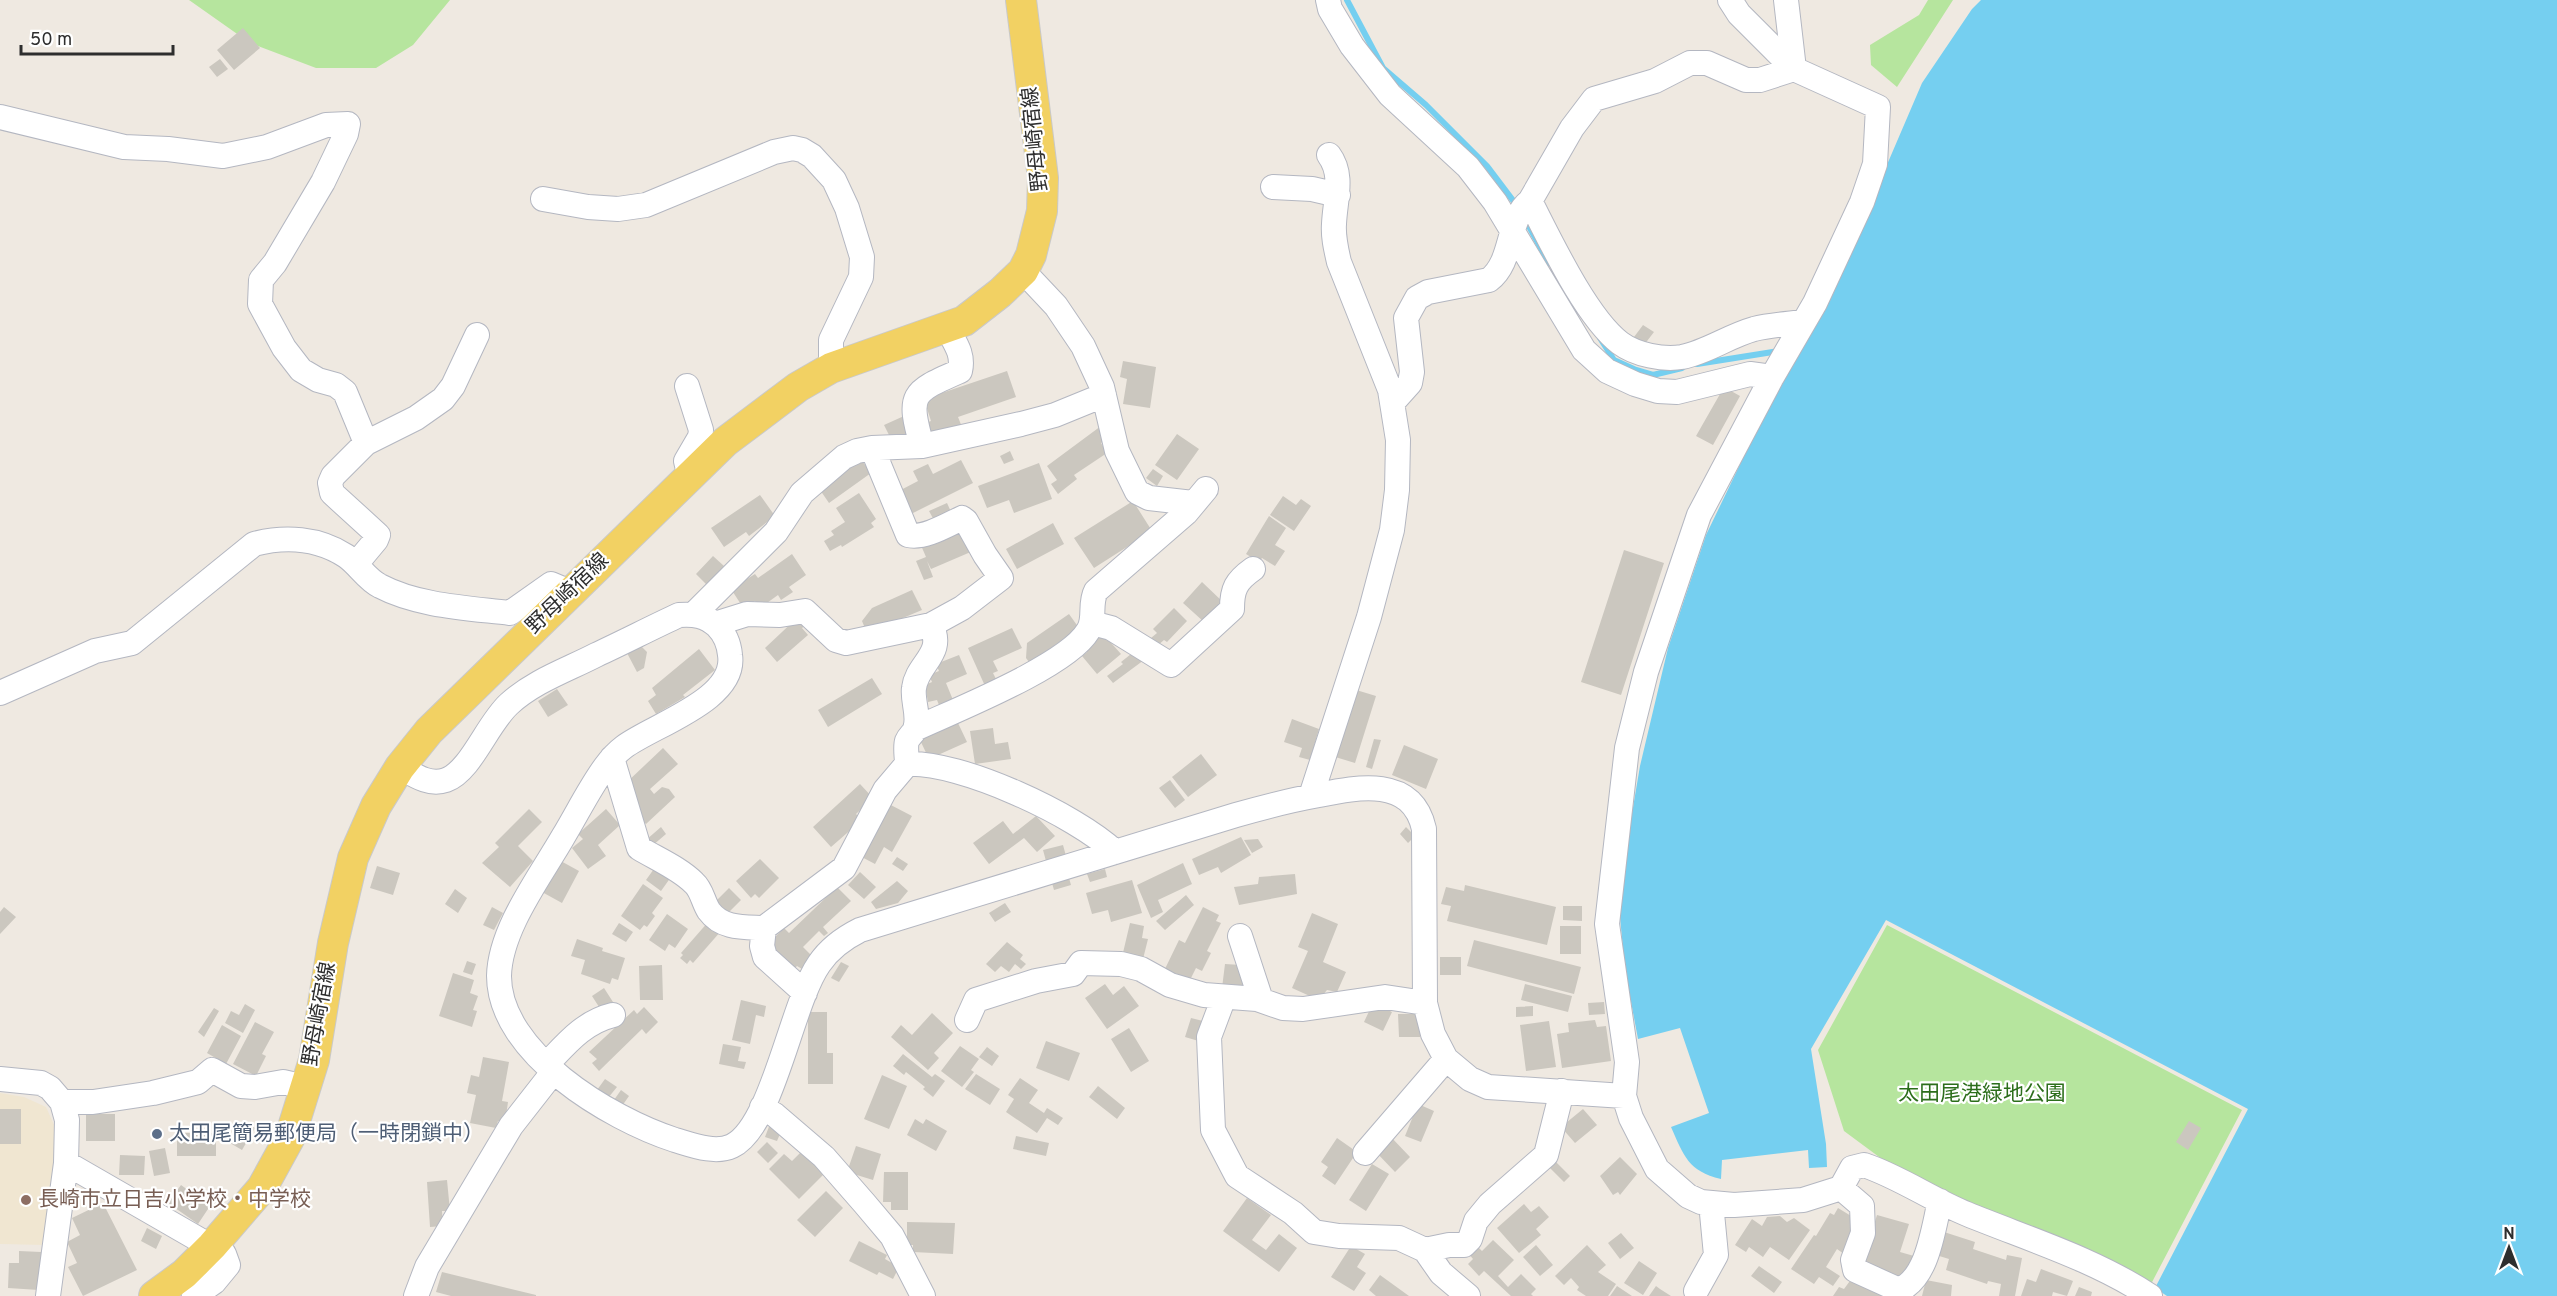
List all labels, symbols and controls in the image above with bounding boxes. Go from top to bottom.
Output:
scale bar [21,18,172,56]
text: 50 m [30,29,72,52]
street label: 野母崎宿線 [1017,85,1055,193]
street label: 野母崎宿線 [521,548,615,640]
street label: 野母崎宿線 [298,960,342,1068]
park label: 太田尾港緑地公園 [1898,1081,2066,1108]
place label: 太田尾簡易郵便局（一時閉鎖中） [169,1121,484,1148]
marker: 太田尾簡易郵便局（一時閉鎖中） [150,1127,164,1141]
place label: 長崎市立日吉小学校・中学校 [38,1187,311,1214]
marker: 長崎市立日吉小学校・中学校 [19,1193,33,1207]
north arrow [2479,1218,2539,1278]
text: N [2503,1225,2515,1245]

